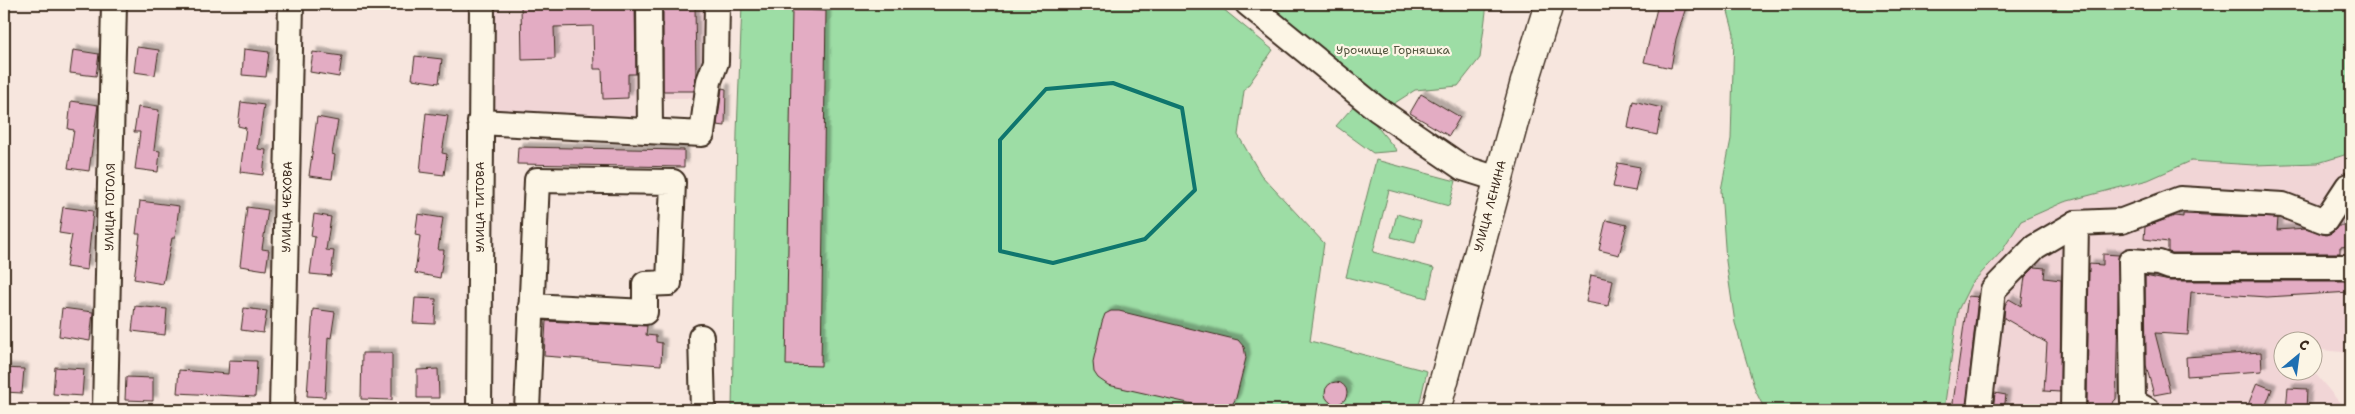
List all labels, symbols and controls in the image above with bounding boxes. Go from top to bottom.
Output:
park label: Урочище Горняшка [1336,42,1450,58]
street label: УЛИЦА ЛЕНИНА [1470,158,1510,254]
street label: УЛИЦА ЧЕХОВА [278,161,296,253]
street label: УЛИЦА ТИТОВА [472,161,488,253]
street label: УЛИЦА ГОГОЛЯ [101,163,119,251]
north arrow [2272,332,2322,382]
text: С [2296,335,2312,355]

